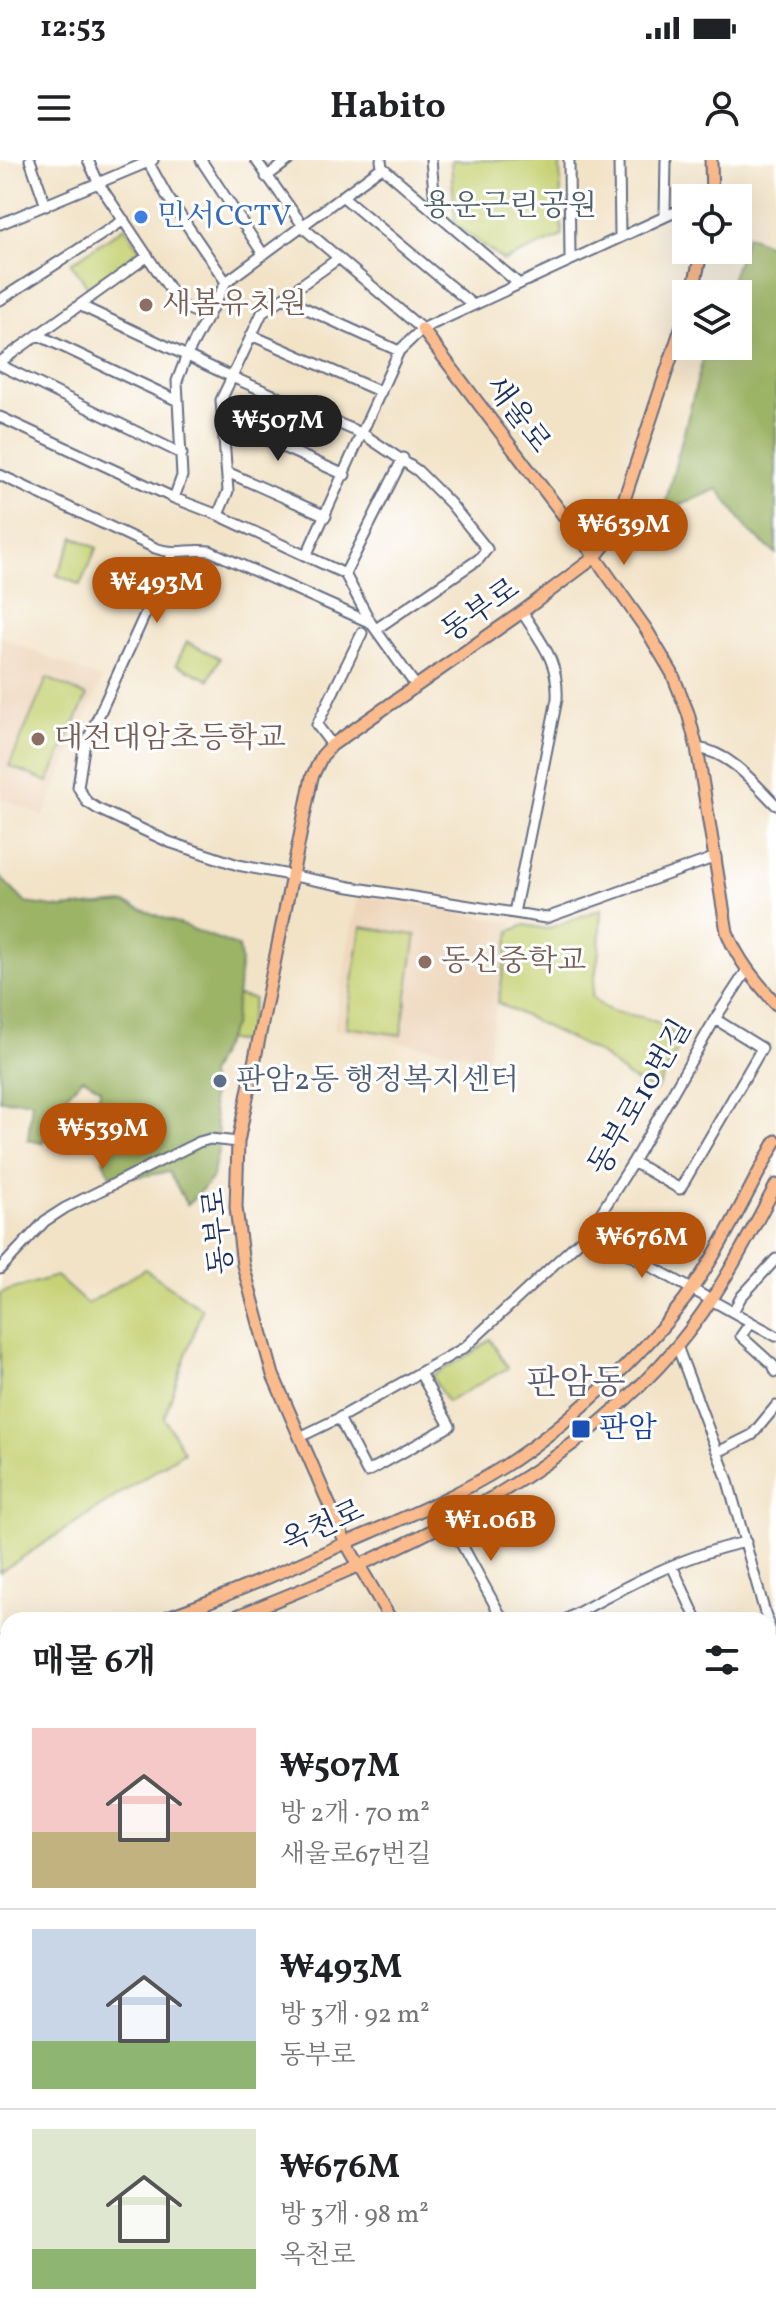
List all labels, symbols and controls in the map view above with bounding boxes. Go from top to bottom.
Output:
text: 12:53 [40,7,106,49]
text: Habito [330,83,446,133]
icon: menu [32,86,76,130]
icon: person [700,86,744,130]
map controls [672,184,752,360]
button: locate [672,184,752,264]
park label: 용운근린공원 [423,186,597,228]
place label: 민서CCTV [157,196,292,238]
marker: 민서CCTV [132,208,150,226]
button: layers [672,280,752,360]
place label: 새봄유치원 [162,284,307,326]
marker: 새봄유치원 [137,296,155,314]
street label: 새울로 [474,368,560,462]
pin: ₩507M [222,395,334,463]
text: ₩507M [232,403,324,439]
pin: ₩639M [568,499,680,567]
text: ₩639M [578,507,670,543]
pin: ₩493M [101,557,213,625]
text: ₩493M [110,565,204,601]
street label: 동부로 [433,569,529,653]
place label: 대전대암초등학교 [54,718,286,760]
marker: 대전대암초등학교 [29,730,47,748]
place label: 동신중학교 [441,941,586,983]
marker: 동신중학교 [416,953,434,971]
street label: 동부로10번길 [579,1012,703,1184]
place label: 판암2동 행정복지센터 [236,1060,519,1102]
marker: 판암2동 행정복지센터 [211,1072,229,1090]
pin: ₩539M [47,1103,159,1171]
text: ₩539M [58,1111,148,1147]
street label: 동부로 [194,1186,244,1276]
pin: ₩676M [586,1212,698,1280]
text: ₩676M [596,1220,688,1256]
district label: 판암동 [527,1361,625,1408]
place label: 판암 [599,1408,657,1450]
marker: 판암 [570,1418,592,1440]
street label: 옥천로 [275,1490,371,1564]
pin: ₩1.06B [426,1495,556,1563]
text: ₩1.06B [445,1503,537,1539]
icon: filters [700,1638,744,1682]
text: 매물 6개 [32,1640,156,1687]
text: ₩507M [280,1744,400,1791]
icon: home [96,1760,192,1856]
text: 방 2개 · 70 m² [280,1796,430,1832]
text: 새울로67번길 [280,1837,431,1873]
text: ₩493M [280,1945,402,1992]
icon: home [96,1961,192,2057]
text: 방 3개 · 92 m² [280,1997,430,2033]
text: 동부로 [280,2038,355,2074]
text: ₩676M [280,2145,400,2192]
icon: home [96,2161,192,2257]
text: 방 3개 · 98 m² [280,2197,429,2233]
text: 옥천로 [280,2238,355,2274]

